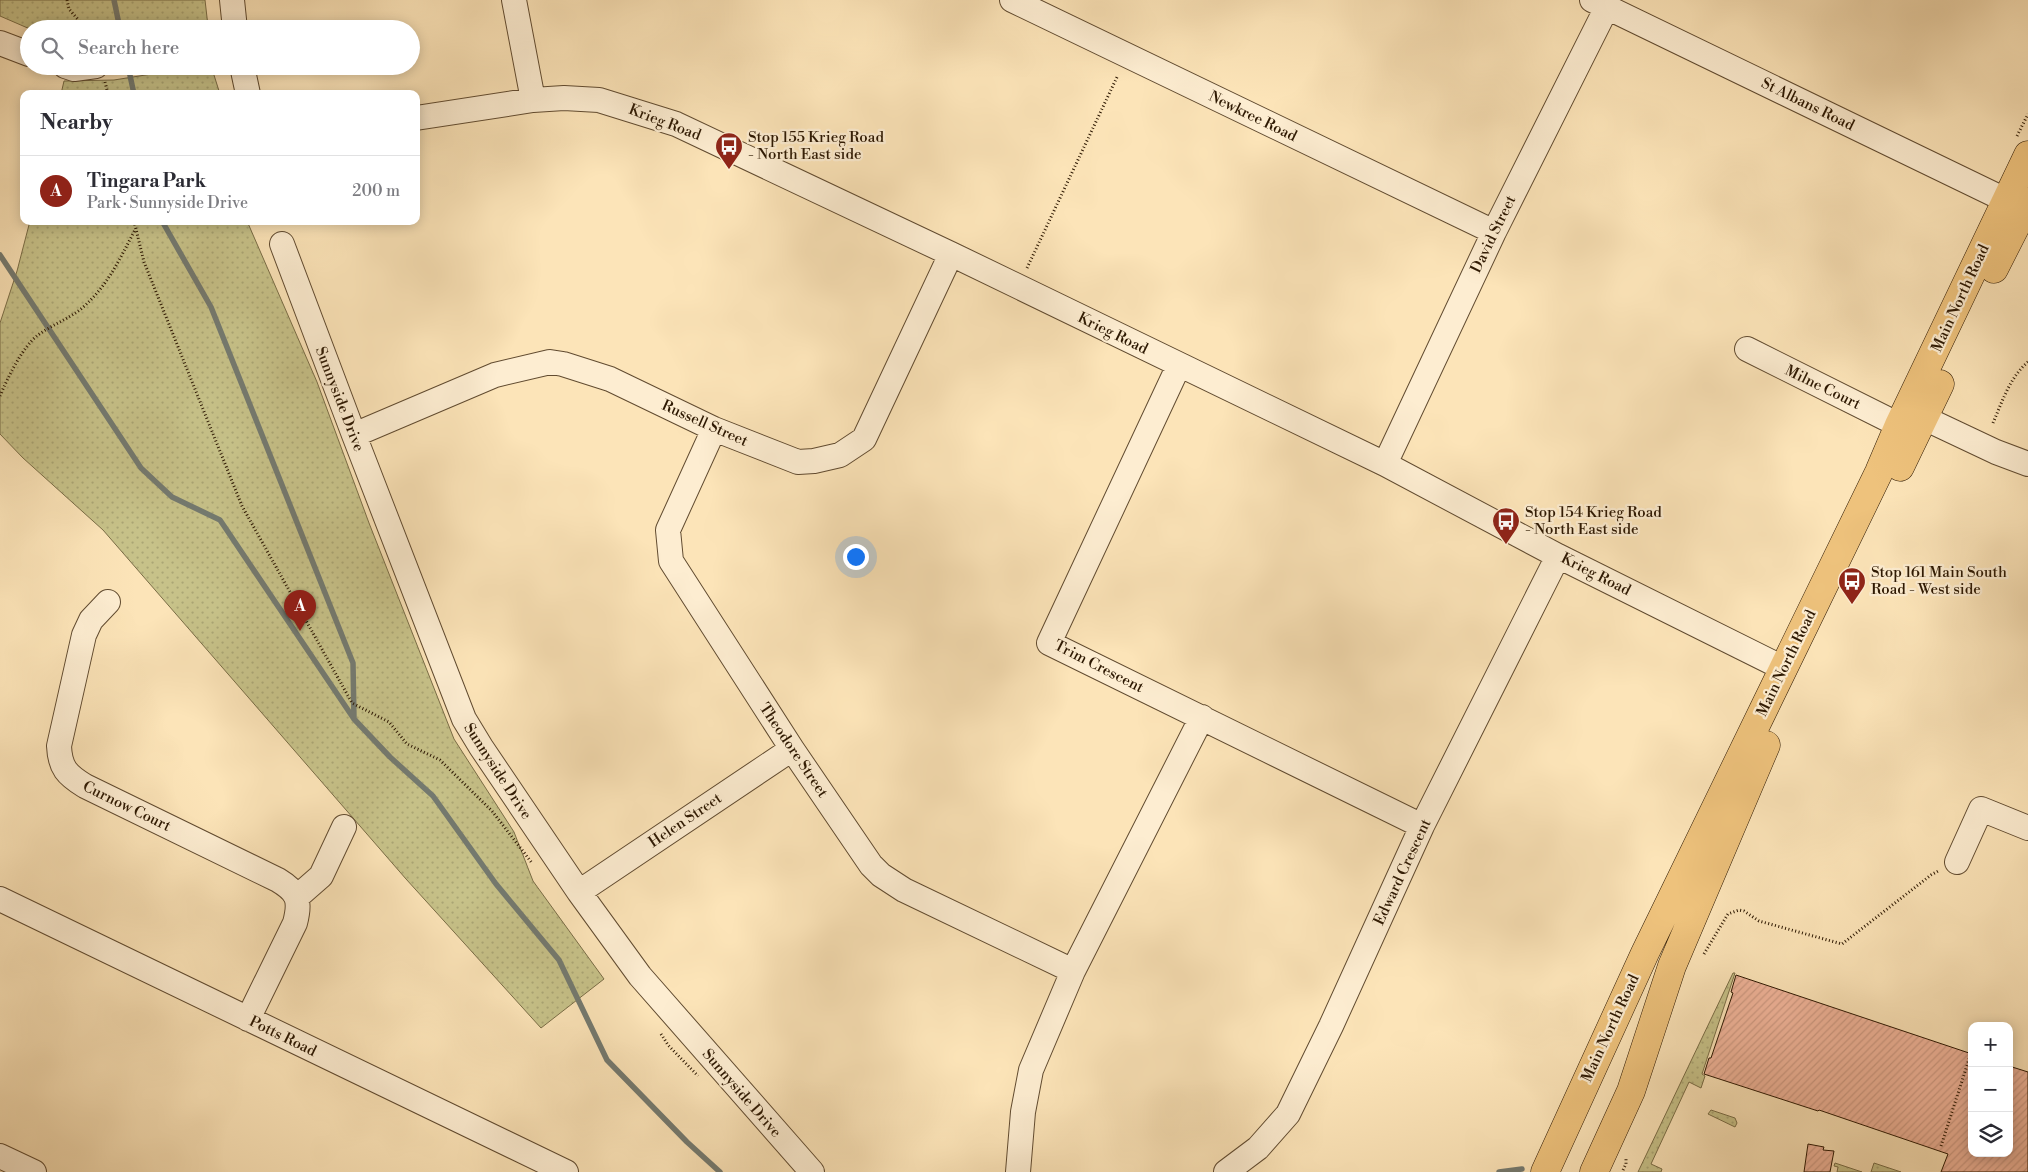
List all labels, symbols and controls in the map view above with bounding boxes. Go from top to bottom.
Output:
search box [20,20,420,75]
icon: search [38,34,66,62]
text: Search here [78,36,179,60]
street label: St Albans Road [1758,74,1858,135]
street label: Newkree Road [1205,87,1301,146]
street label: Krieg Road [626,100,704,145]
text: Nearby [40,110,113,136]
place label: Stop 155 Krieg Road - North East side [748,128,884,164]
bus stop icon: Stop 155 Krieg Road - North East side [714,131,744,170]
text: Tingara Park [87,169,206,193]
text: A [50,181,62,201]
text: 200 m [352,181,400,201]
street label: David Street [1467,192,1521,276]
text: Park · Sunnyside Drive [87,193,248,213]
street label: Main North Road [1927,241,1994,355]
street label: Krieg Road [1075,308,1151,359]
street label: Sunnyside Drive [311,344,368,454]
street label: Milne Court [1782,361,1864,414]
street label: Russell Street [659,396,751,451]
place label: Stop 154 Krieg Road - North East side [1525,503,1662,539]
bus stop icon: Stop 154 Krieg Road - North East side [1491,506,1521,545]
your location [843,544,869,570]
street label: Krieg Road [1558,549,1634,600]
place label: Stop 161 Main South Road - West side [1871,563,2007,599]
bus stop icon: Stop 161 Main South Road - West side [1837,566,1867,605]
pin: A [284,590,316,631]
street label: Main North Road [1752,606,1821,720]
street label: Trim Crescent [1051,636,1147,697]
street label: Theodore Street [755,699,833,802]
street label: Sunnyside Drive [459,720,536,823]
street label: Curnow Court [80,777,175,836]
street label: Helen Street [645,789,726,852]
street label: Edward Crescent [1369,815,1436,928]
street label: Main North Road [1577,971,1644,1085]
street label: Potts Road [246,1012,320,1061]
map controls [1968,1022,2013,1157]
button: + [1968,1022,2013,1067]
street label: Sunnyside Drive [698,1045,785,1141]
button: − [1968,1067,2013,1112]
button: layers [1968,1112,2013,1157]

